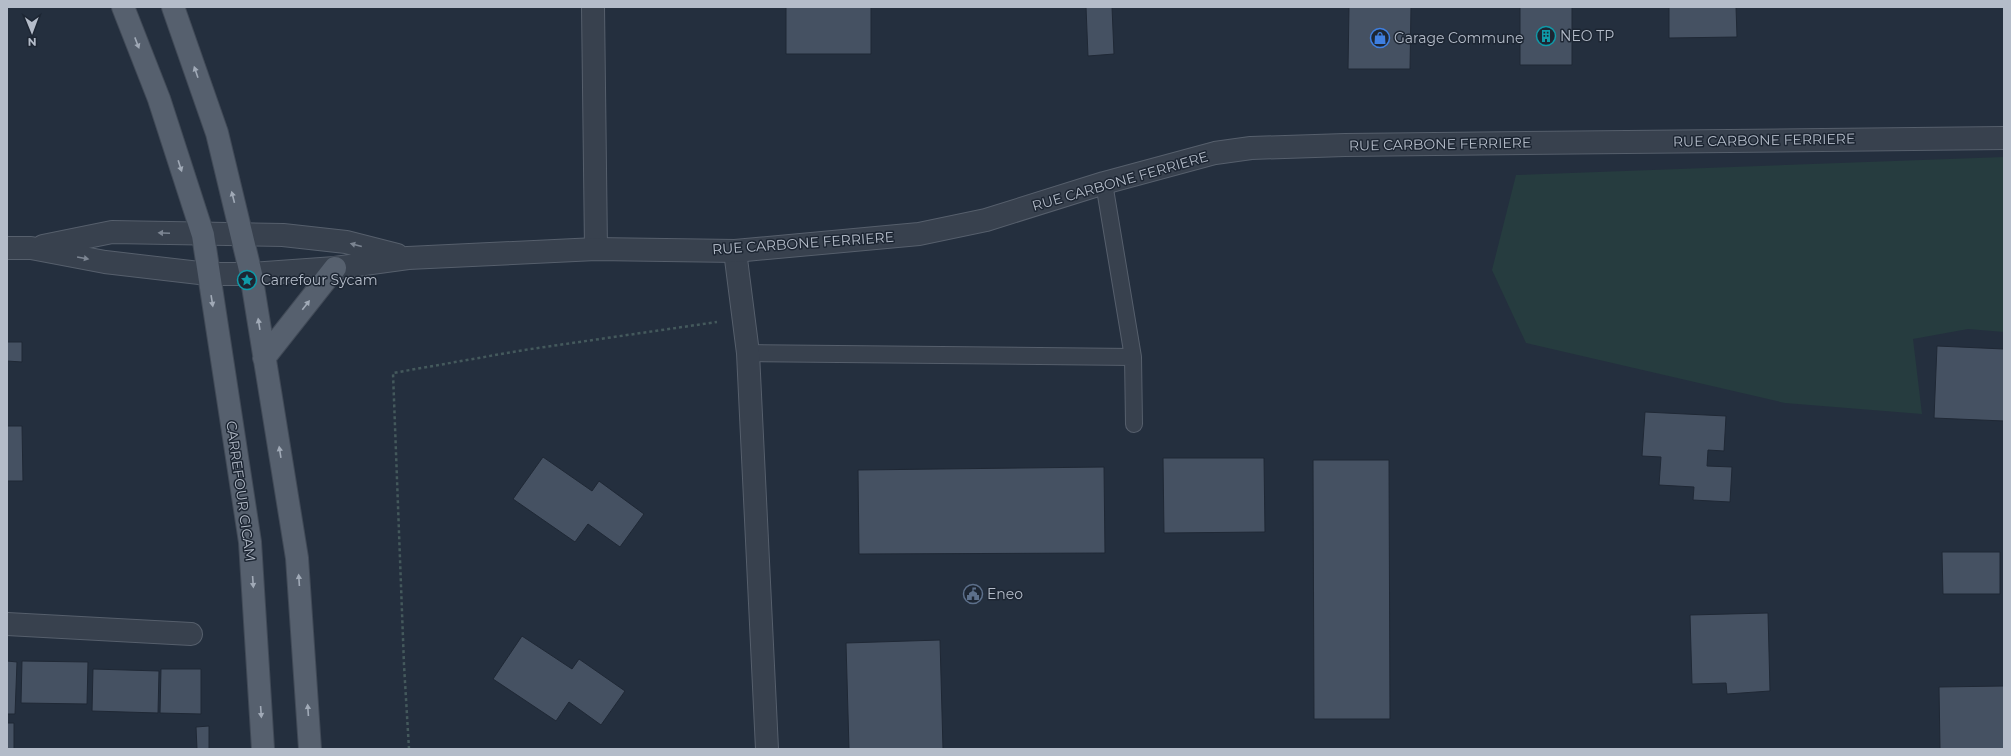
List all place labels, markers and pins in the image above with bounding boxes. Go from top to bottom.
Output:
building icon: NEO TP [1535,25,1557,47]
shop icon: Garage Commune [1369,27,1391,49]
place label: NEO TP [1560,27,1614,45]
place label: Garage Commune [1394,29,1524,47]
place icon: Carrefour Sycam [236,269,258,291]
place label: Carrefour Sycam [261,271,378,289]
public building icon: Eneo [962,583,984,605]
place label: Eneo [987,585,1023,603]

